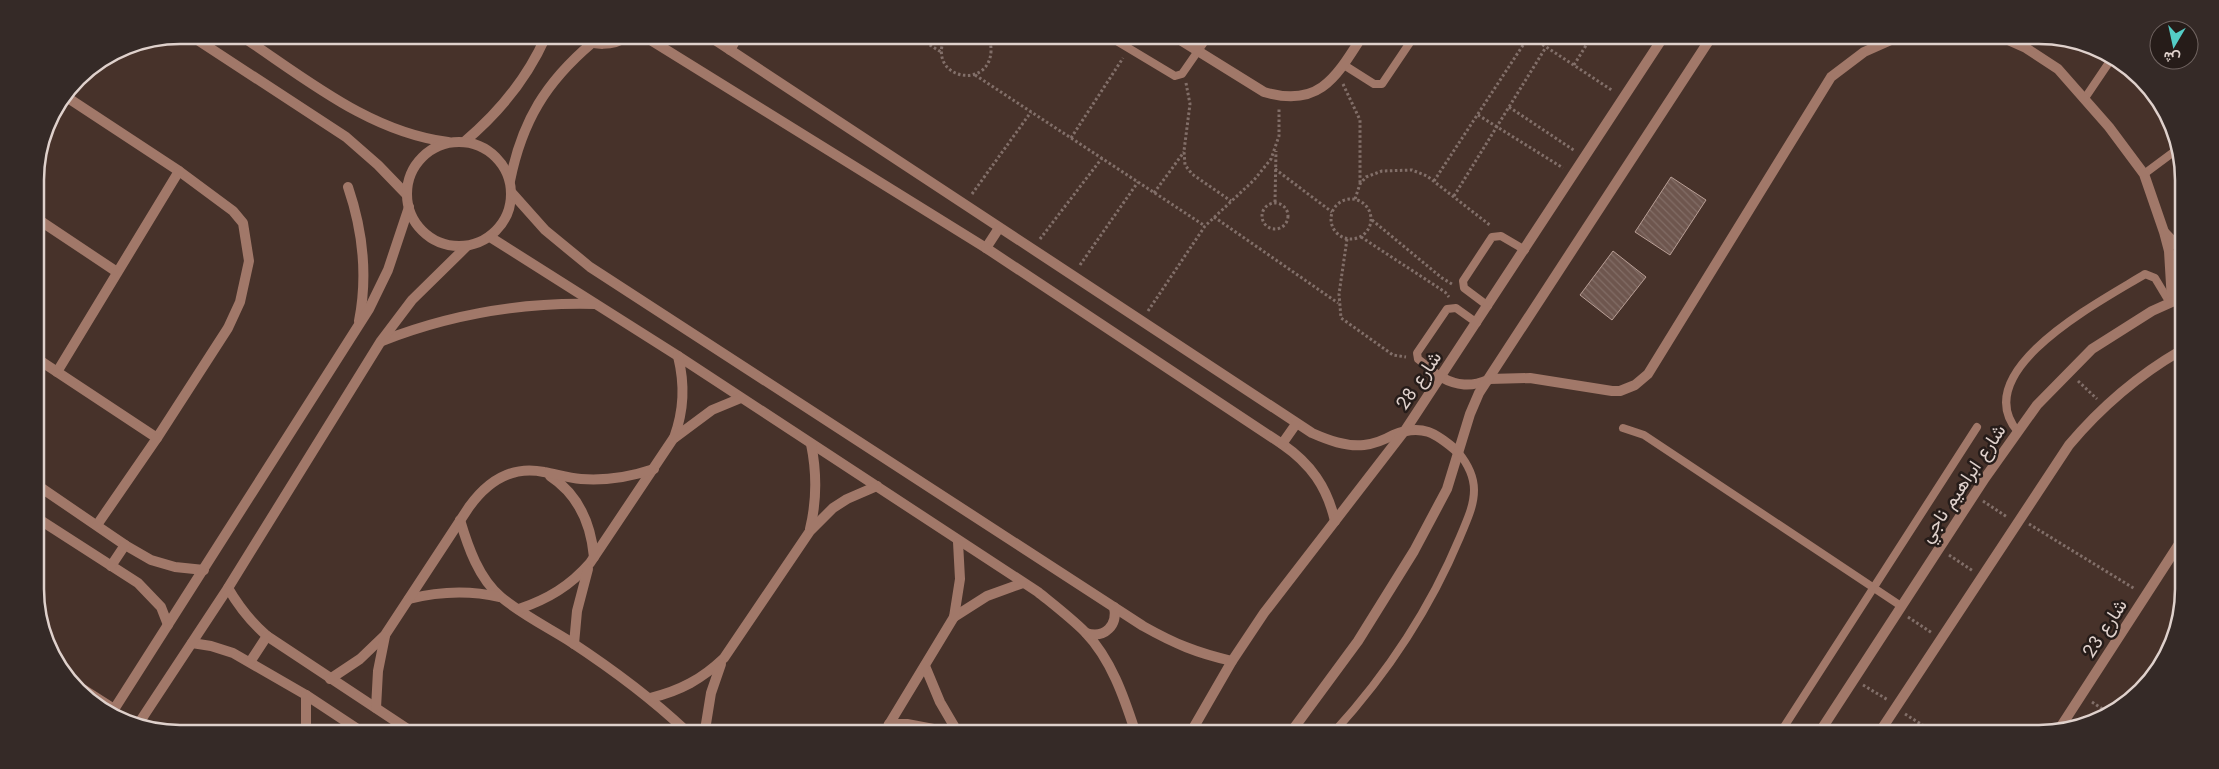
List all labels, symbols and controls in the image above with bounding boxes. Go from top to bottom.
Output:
north arrow [2149,20,2199,70]
text: ش [2162,47,2182,69]
street label: شارع 28 [1389,346,1448,415]
street label: شارع ابراهيم ناجي [1913,419,2014,549]
street label: شارع 23 [2075,594,2133,663]

